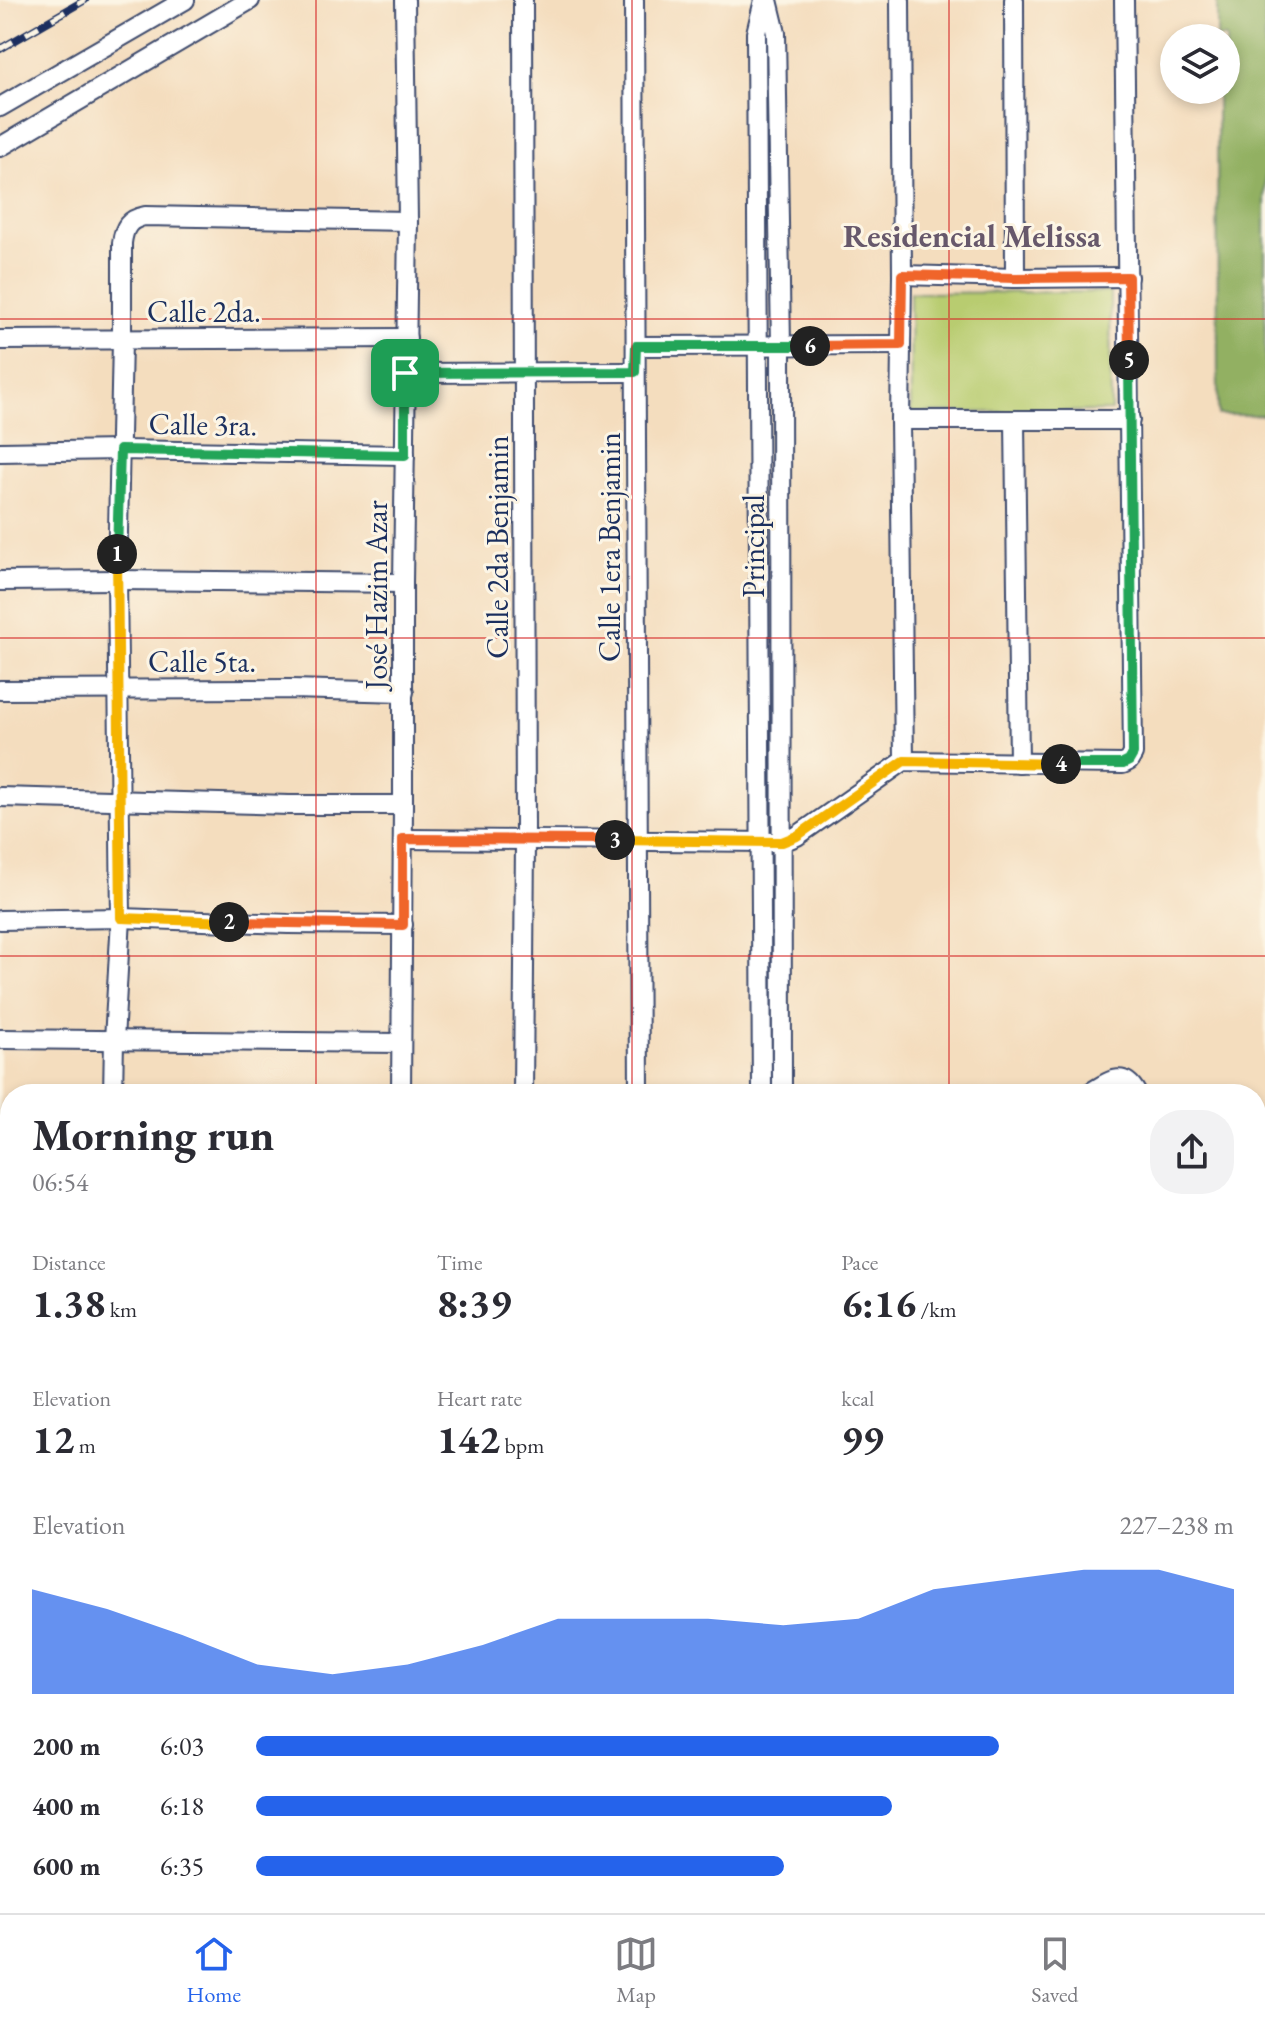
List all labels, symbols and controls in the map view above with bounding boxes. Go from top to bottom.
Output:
map controls [1160,24,1240,104]
button: layers [1160,24,1240,104]
district label: Residencial Melissa [843,215,1102,257]
street label: Calle 2da. [147,292,261,331]
pin: 6 [790,326,830,366]
text: 6 [804,331,816,360]
pin [371,339,439,407]
pin: 5 [1109,340,1149,380]
text: 5 [1123,345,1135,374]
icon: arrive [383,351,427,395]
street label: Calle 3ra. [148,404,258,444]
street label: Calle 1era Benjamin [590,432,629,662]
street label: Calle 2da Benjamin [478,435,517,659]
street label: Principal [734,494,773,598]
street label: José Hazim Azar [357,500,396,693]
pin: 1 [97,534,137,574]
text: 1 [111,539,123,568]
street label: Calle 5ta. [148,642,256,681]
pin: 4 [1041,744,1081,784]
text: 4 [1055,749,1067,778]
pin: 3 [595,820,635,860]
text: 3 [609,825,621,854]
pin: 2 [209,902,249,942]
text: 2 [223,907,235,936]
text: Morning run [32,1106,274,1163]
button: share [1150,1110,1234,1194]
text: 06:54 [32,1165,88,1199]
text: Distance [32,1248,105,1277]
text: Time [437,1248,482,1277]
text: Pace [841,1248,878,1277]
text: 1.38 [32,1277,105,1329]
text: 8:39 [437,1277,511,1329]
text: 6:16 [841,1277,916,1329]
text: km [105,1295,137,1324]
text: /km [916,1295,957,1324]
text: Elevation [32,1384,111,1413]
text: Heart rate [437,1384,522,1413]
text: kcal [841,1384,874,1413]
text: 12 [32,1413,74,1465]
text: 142 [437,1413,500,1465]
text: 99 [841,1413,884,1465]
text: m [74,1431,96,1460]
text: bpm [500,1431,544,1460]
text: Elevation [32,1508,126,1542]
text: 227–238 m [1119,1508,1234,1542]
text: 200 m [32,1729,100,1763]
text: 6:03 [160,1729,204,1763]
text: 400 m [32,1789,100,1823]
text: 6:18 [160,1789,204,1823]
text: 600 m [32,1849,100,1883]
text: 6:35 [160,1849,204,1883]
tab: Home [187,1932,241,2009]
tab: Map [614,1932,658,2009]
tab: Saved [1031,1932,1078,2009]

